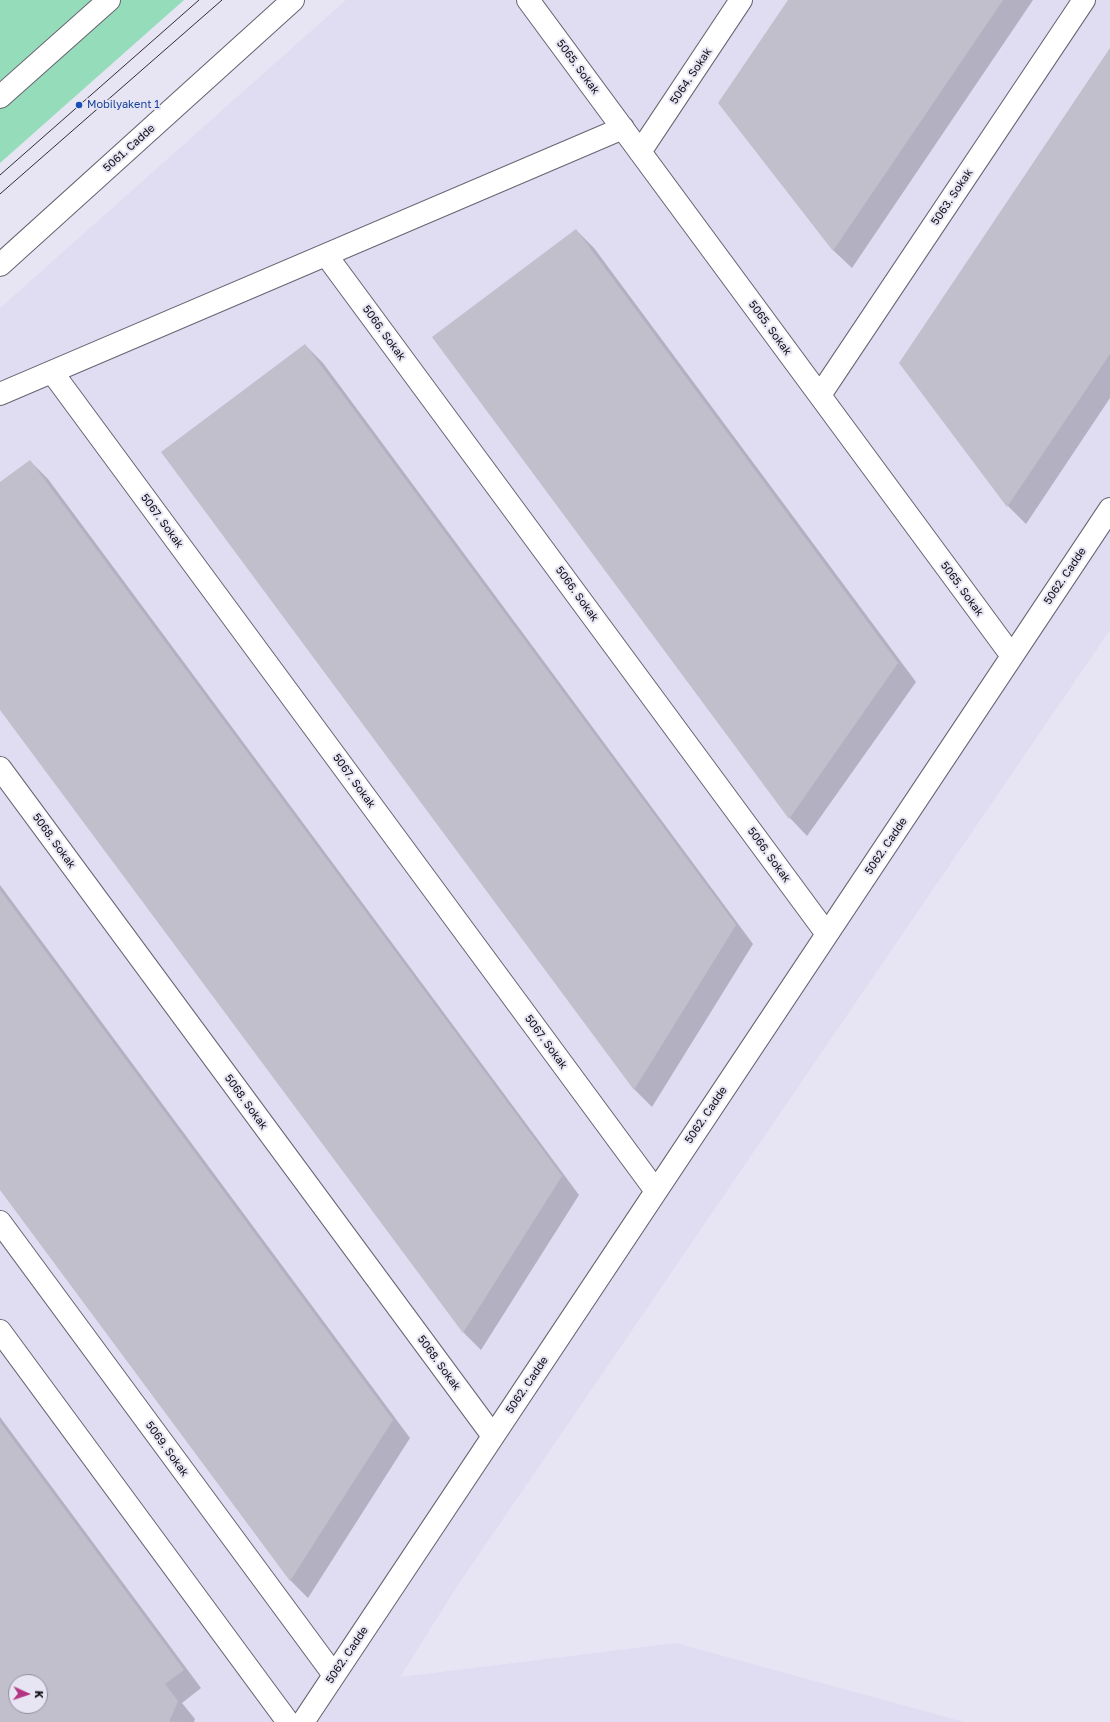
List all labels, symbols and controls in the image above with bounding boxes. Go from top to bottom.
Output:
street label: 5065. Sokak [554,37,602,97]
street label: 5064. Sokak [667,45,715,107]
place label: Mobilyakent 1 [87,98,160,112]
marker: Mobilyakent 1 [74,100,84,110]
street label: 5061. Cadde [100,121,158,175]
street label: 5063. Sokak [928,167,976,227]
street label: 5065. Sokak [746,298,794,358]
street label: 5066. Sokak [360,303,408,363]
street label: 5067. Sokak [138,491,186,551]
street label: 5062. Cadde [1041,545,1089,607]
street label: 5065. Sokak [938,559,986,619]
street label: 5066. Sokak [553,564,601,624]
street label: 5067. Sokak [330,751,378,811]
street label: 5068. Sokak [30,811,78,871]
street label: 5062. Cadde [862,815,910,877]
street label: 5066. Sokak [745,825,793,885]
street label: 5067. Sokak [522,1012,570,1072]
street label: 5068. Sokak [222,1072,270,1132]
street label: 5062. Cadde [682,1084,730,1146]
street label: 5068. Sokak [415,1333,463,1393]
street label: 5062. Cadde [503,1354,551,1416]
street label: 5069. Sokak [143,1419,191,1479]
street label: 5062. Cadde [323,1624,371,1686]
north arrow [8,1674,48,1714]
text: K [33,1690,46,1699]

